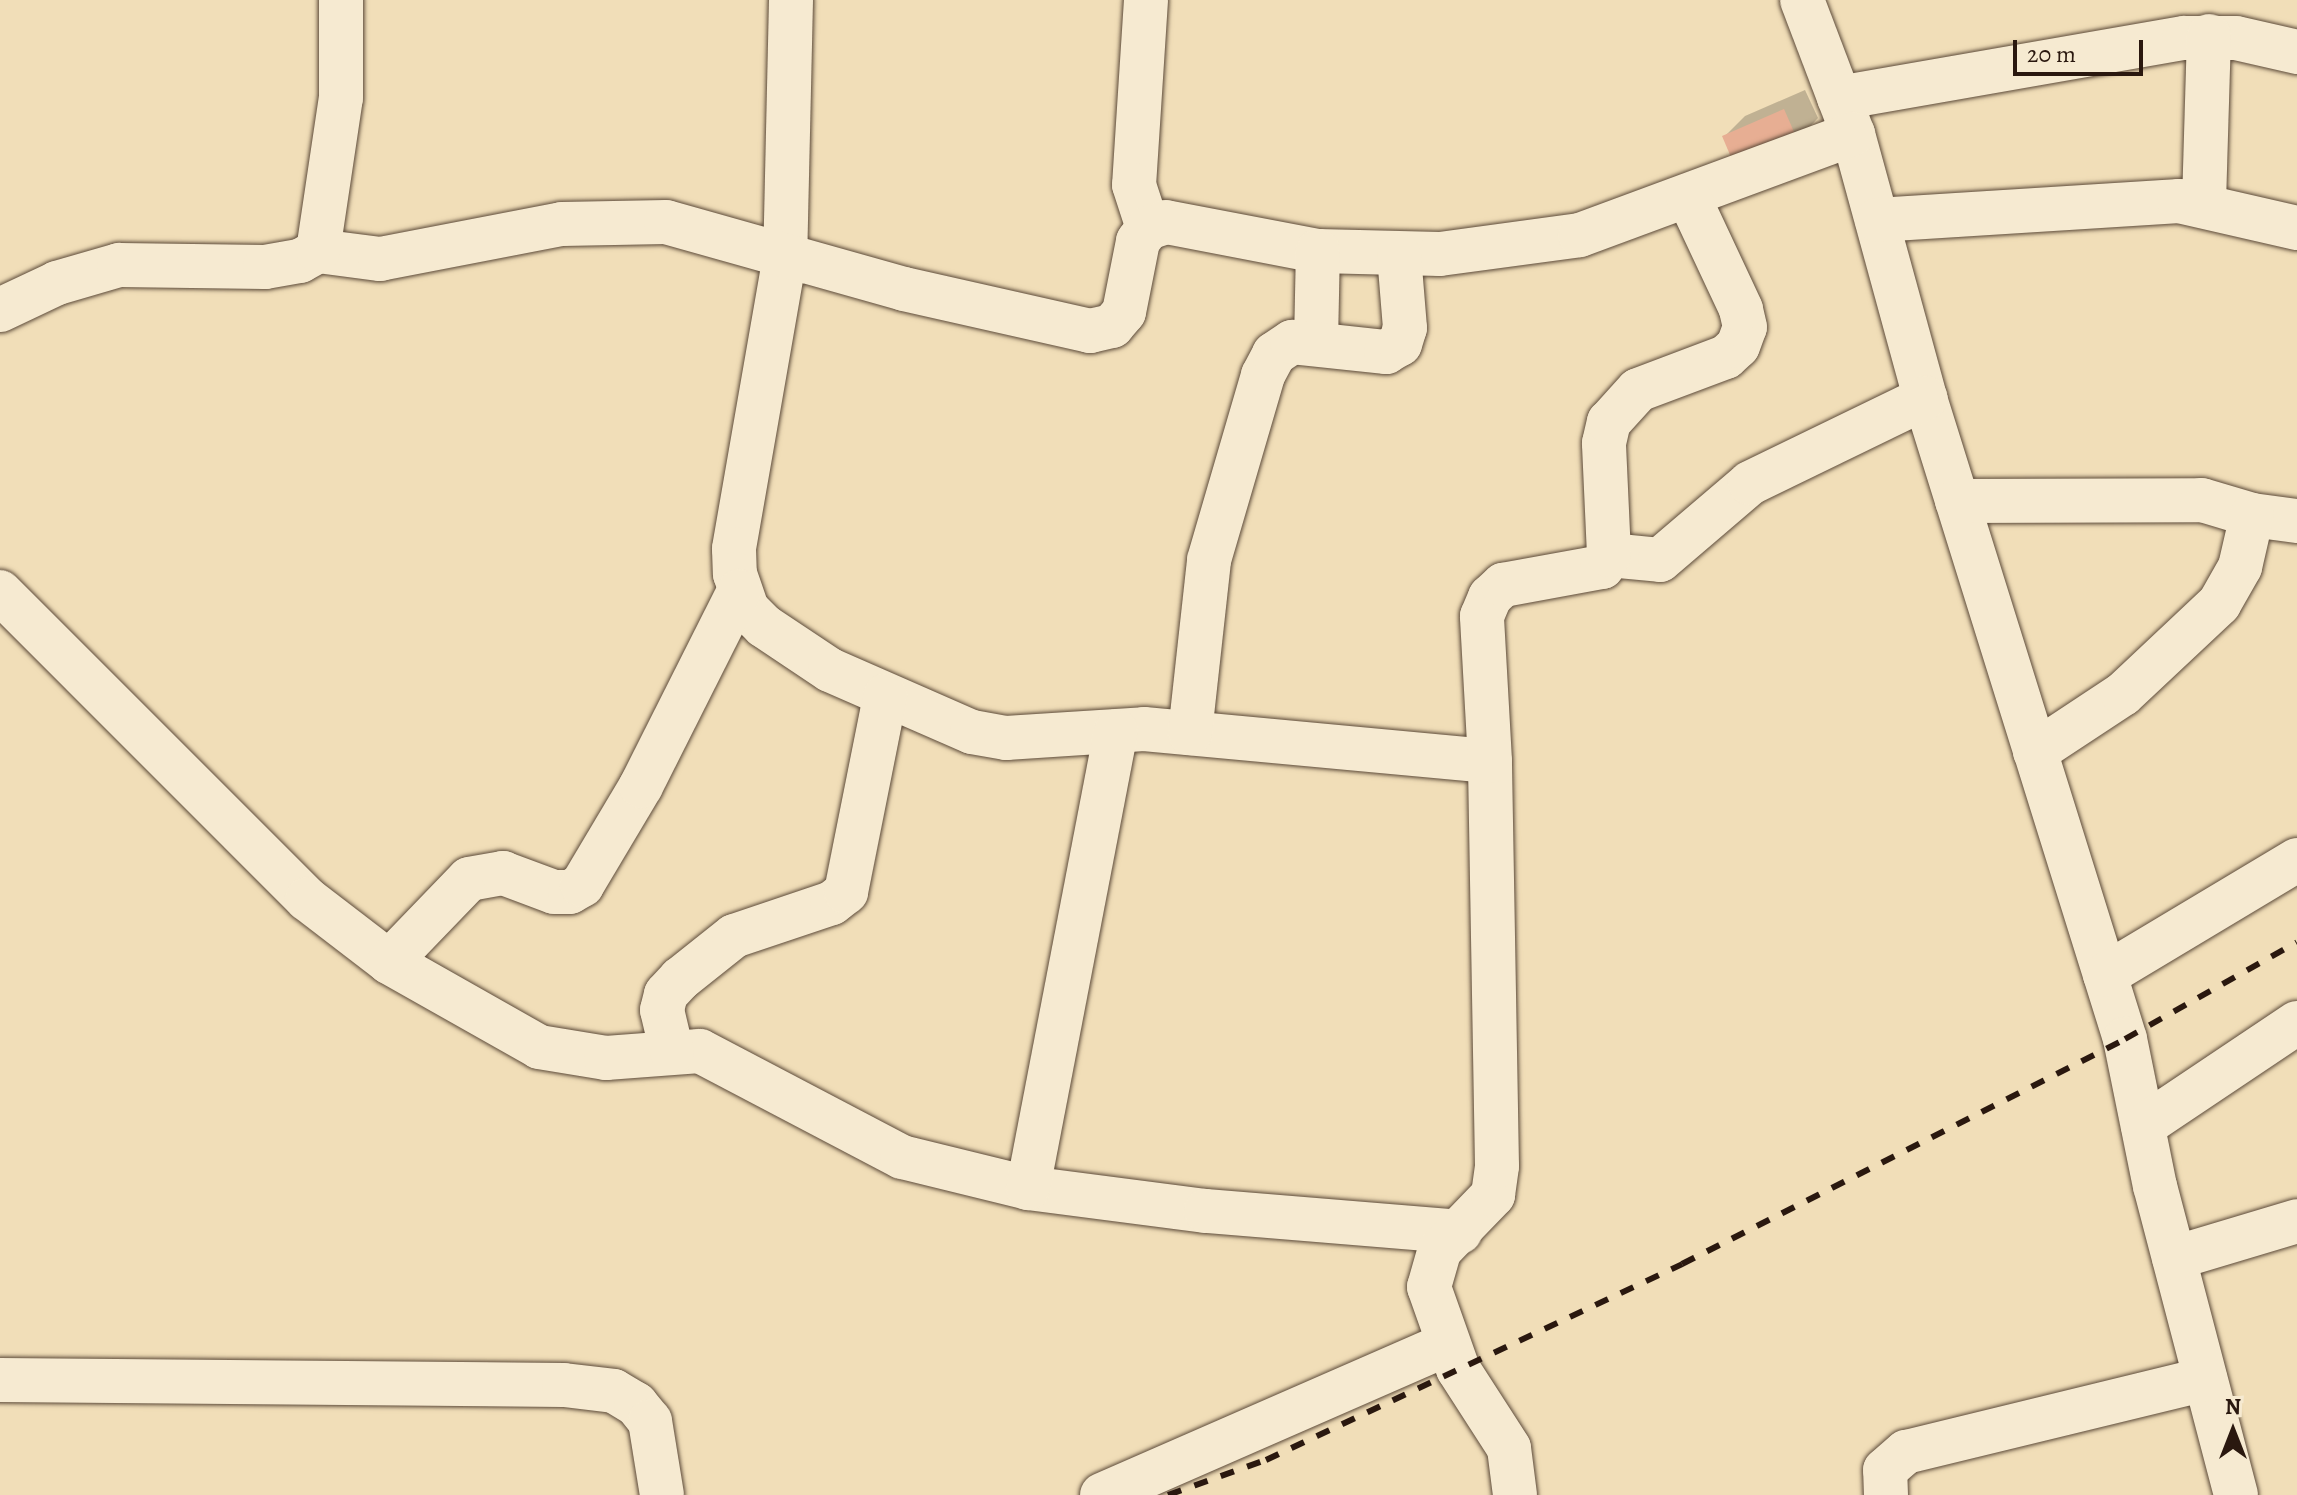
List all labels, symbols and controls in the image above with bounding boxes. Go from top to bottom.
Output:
scale bar [2017,24,2147,74]
text: 20 m [2027,38,2076,70]
north arrow [2193,1391,2273,1471]
text: N [2225,1392,2241,1422]

